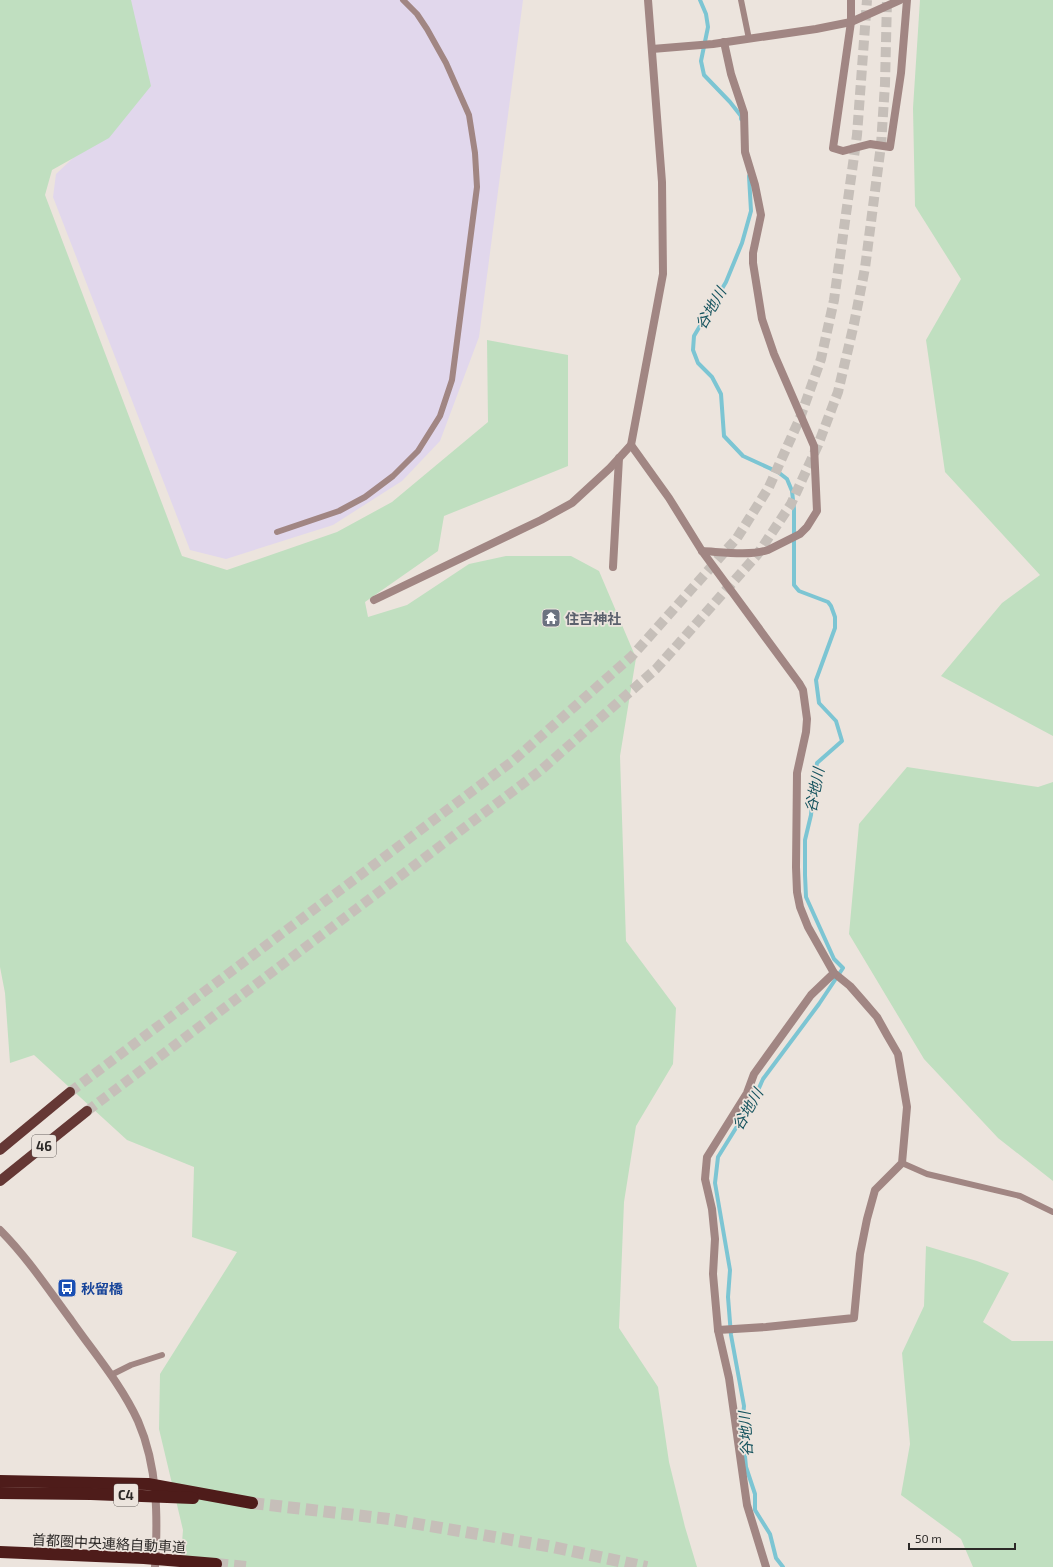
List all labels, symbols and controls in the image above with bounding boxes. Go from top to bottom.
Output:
water label: 谷地川 [691,282,730,332]
temple icon: 住吉神社 [540,607,562,629]
place label: 住吉神社 [565,610,621,627]
water label: 谷地川 [801,764,828,814]
water label: 谷地川 [728,1083,767,1133]
road number: 46 [32,1135,56,1157]
bus stop icon: 秋留橋 [56,1277,78,1299]
place label: 秋留橋 [81,1280,123,1297]
water label: 谷地川 [735,1409,755,1457]
road number: C4 [114,1484,138,1506]
scale bar [909,1525,1015,1551]
street label: 首都圏中央連絡自動車道 [32,1530,186,1556]
text: 50 m [915,1531,942,1545]

